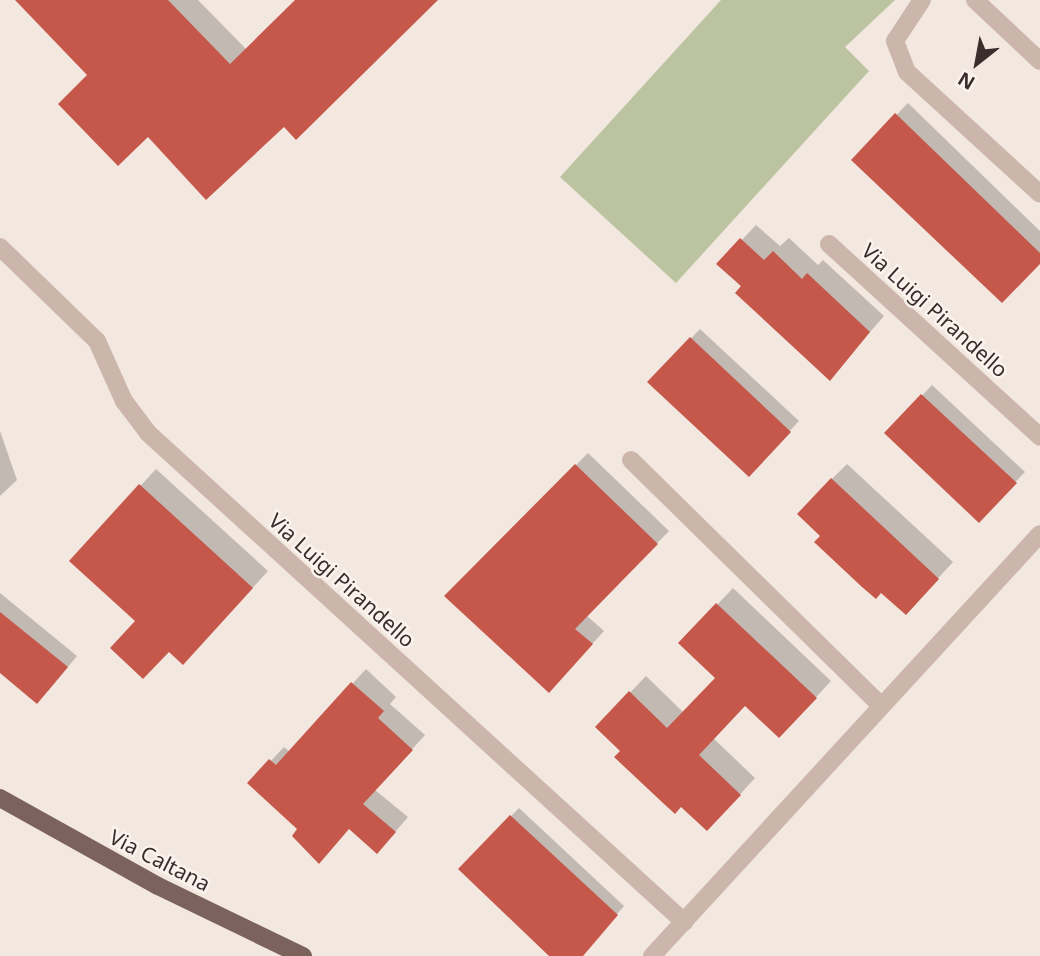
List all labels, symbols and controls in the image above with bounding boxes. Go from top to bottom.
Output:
north arrow [942,28,1012,98]
text: N [953,66,980,96]
street label: Via Luigi Pirandello [857,238,1013,382]
street label: Via Luigi Pirandello [264,508,420,652]
street label: Via Caltana [105,824,215,896]

